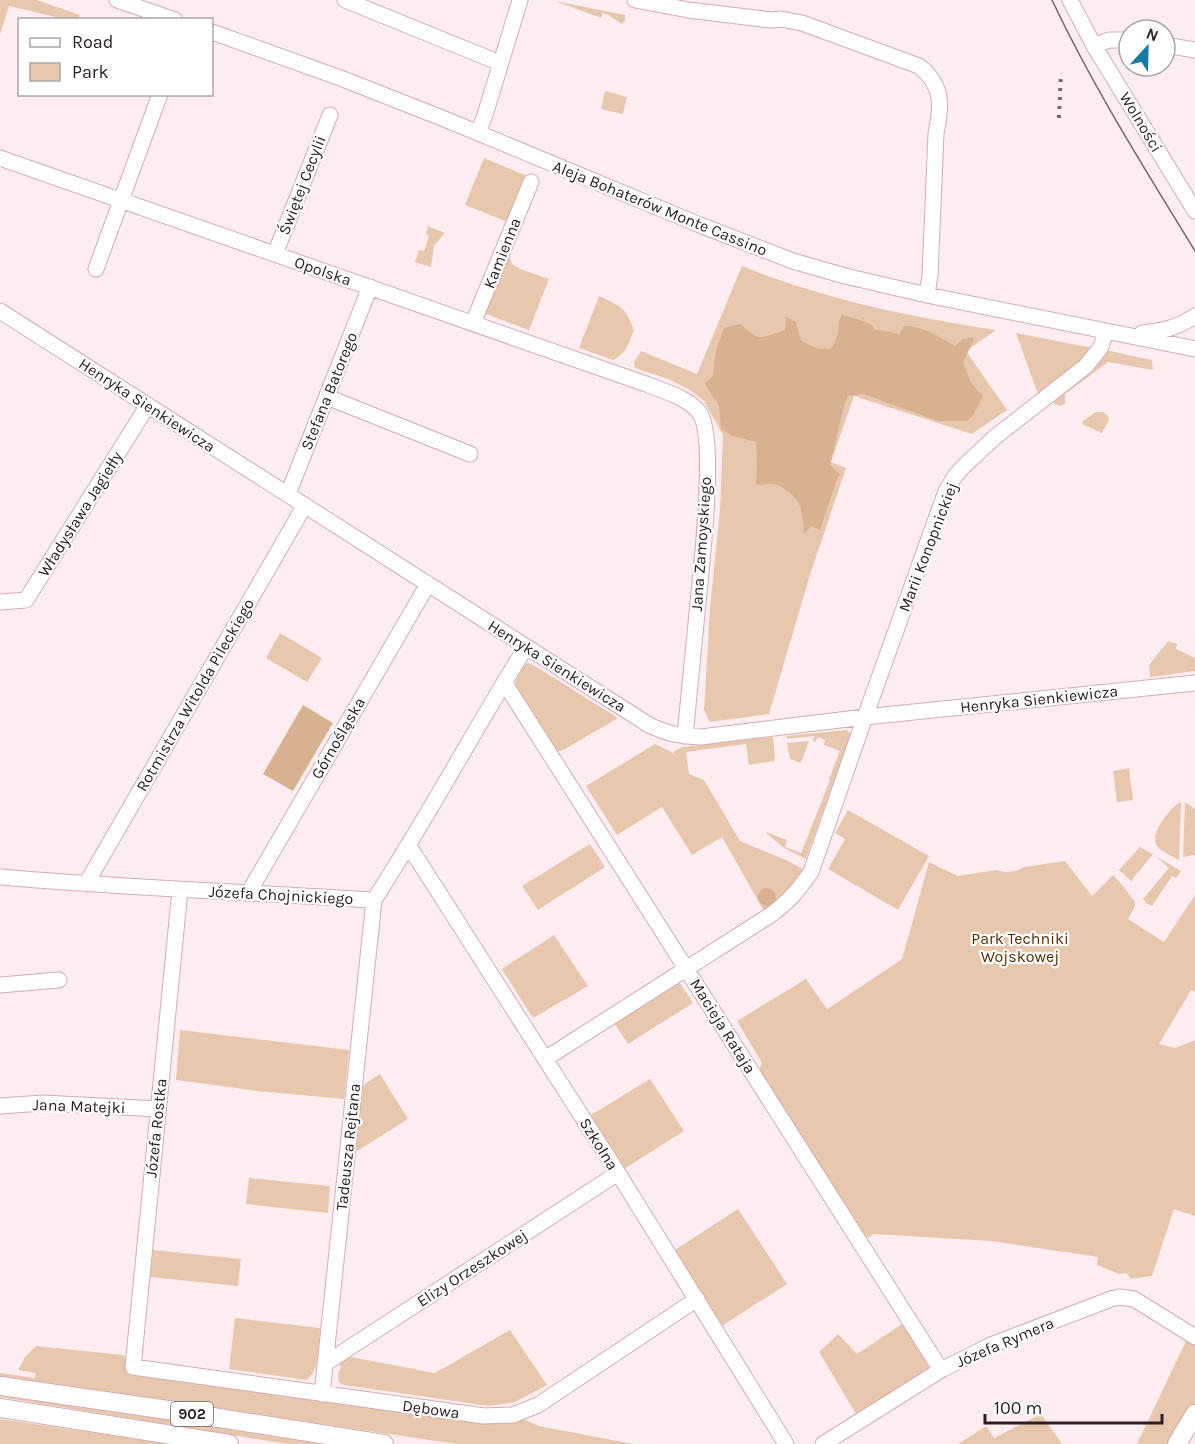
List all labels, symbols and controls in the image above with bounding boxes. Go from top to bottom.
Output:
legend [18,18,213,96]
north arrow [1117,18,1177,78]
text: N [1144,24,1161,46]
text: Road [72,31,113,53]
text: Park [72,61,109,83]
street label: Wolności [1116,88,1166,156]
street label: Świętej Cecylii [274,133,330,237]
street label: Aleja Bohaterów Monte Cassino [550,156,770,260]
street label: Kamienna [479,215,525,291]
street label: Opolska [292,252,354,290]
street label: Stefana Batorego [297,329,361,453]
street label: Henryka Sienkiewicza [75,354,219,456]
street label: Władysława Jagiełły [34,447,127,580]
street label: Jana Zamoyskiego [687,476,715,612]
street label: Marii Konopnickiej [895,479,961,615]
street label: Rotmistrza Witolda Pileckiego [132,595,258,795]
street label: Henryka Sienkiewicza [485,616,629,716]
street label: Henryka Sienkiewicza [959,681,1119,717]
street label: Górnośląska [307,694,369,782]
street label: Józefa Chojnickiego [208,882,354,908]
park label: Park Techniki Wojskowej [971,929,1069,966]
street label: Macieja Rataja [686,975,760,1077]
street label: Józefa Rostka [141,1077,171,1179]
street label: Tadeusza Rejtana [332,1082,364,1212]
street label: Jana Matejki [32,1095,126,1117]
street label: Szkolna [576,1114,622,1174]
street label: Elizy Orzeszkowej [413,1225,531,1311]
street label: Józefa Rymera [953,1313,1057,1371]
scale bar [985,1387,1162,1425]
street label: Dębowa [401,1396,461,1422]
text: 100 m [994,1397,1042,1419]
road number: 902 [171,1402,213,1426]

